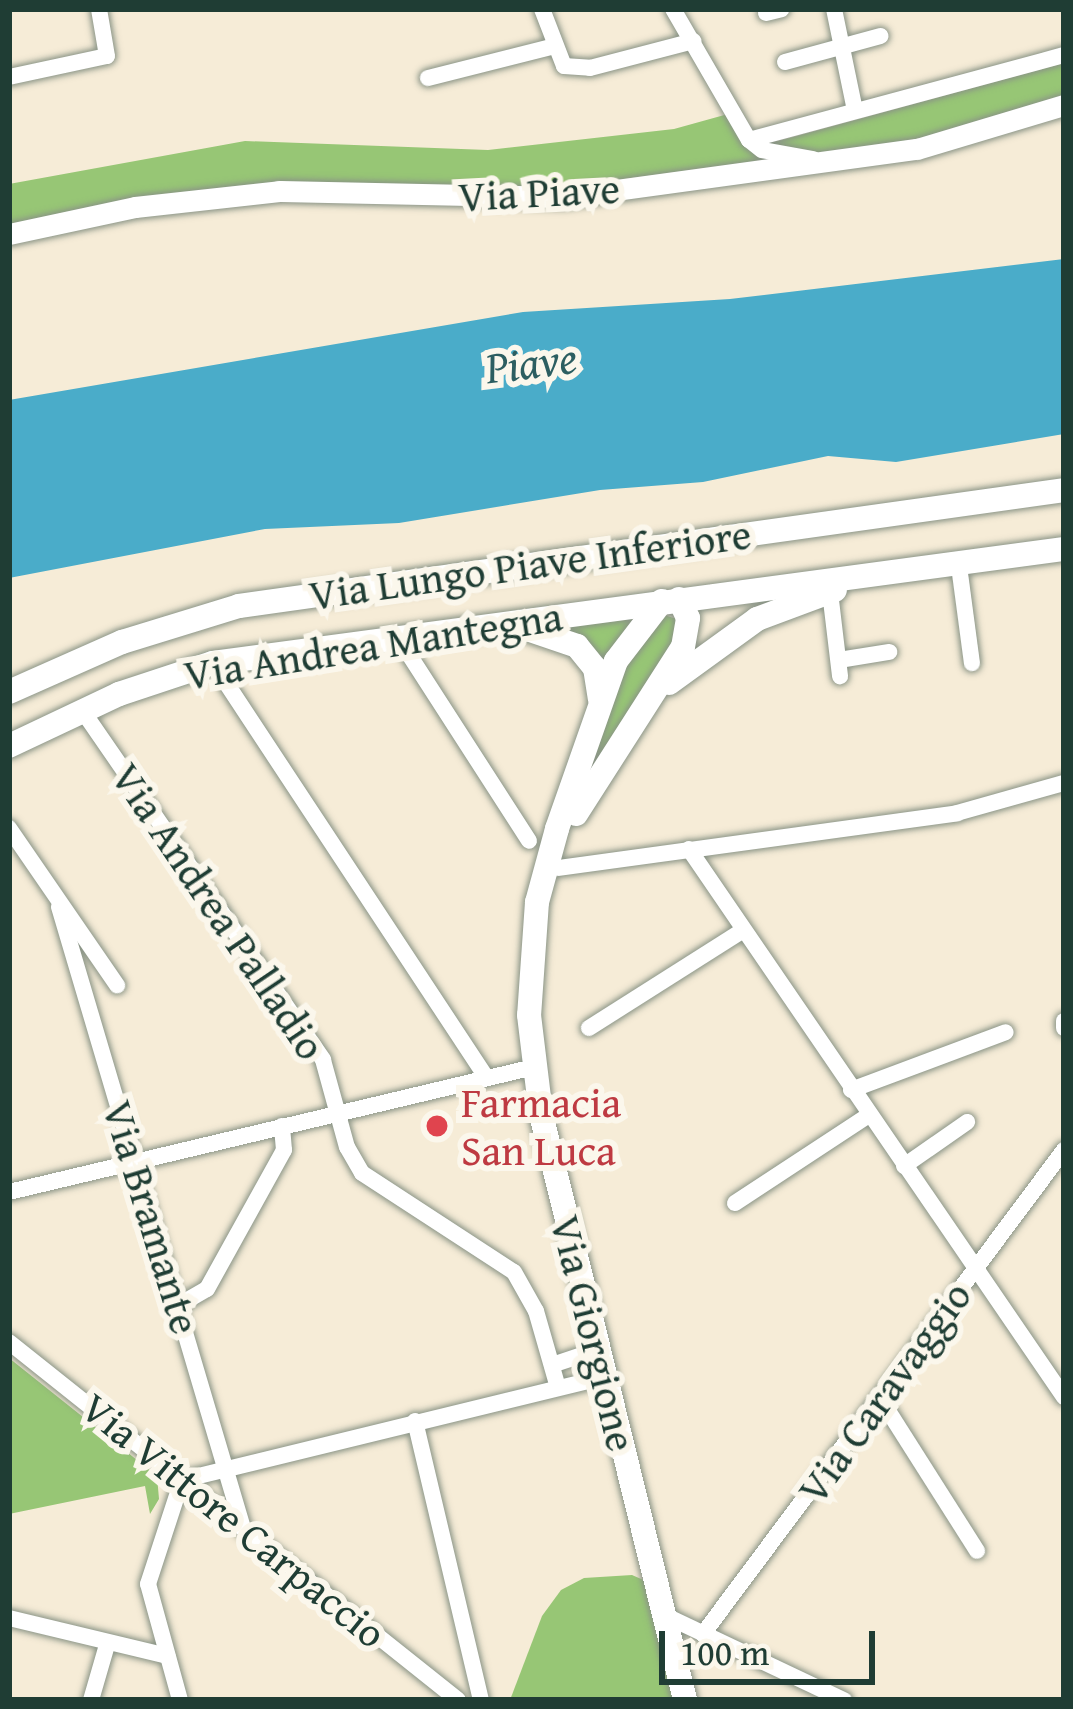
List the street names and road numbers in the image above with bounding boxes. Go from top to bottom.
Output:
street label: Via Piave [457,163,621,221]
street label: Via Lungo Piave Inferiore [306,508,754,620]
street label: Via Andrea Mantegna [180,590,566,700]
street label: Via Andrea Palladio [101,753,337,1069]
street label: Via Bramante [93,1094,211,1340]
street label: Via Giorgione [540,1210,648,1456]
street label: Via Caravaggio [787,1271,981,1513]
street label: Via Vittore Carpaccio [72,1382,396,1658]

